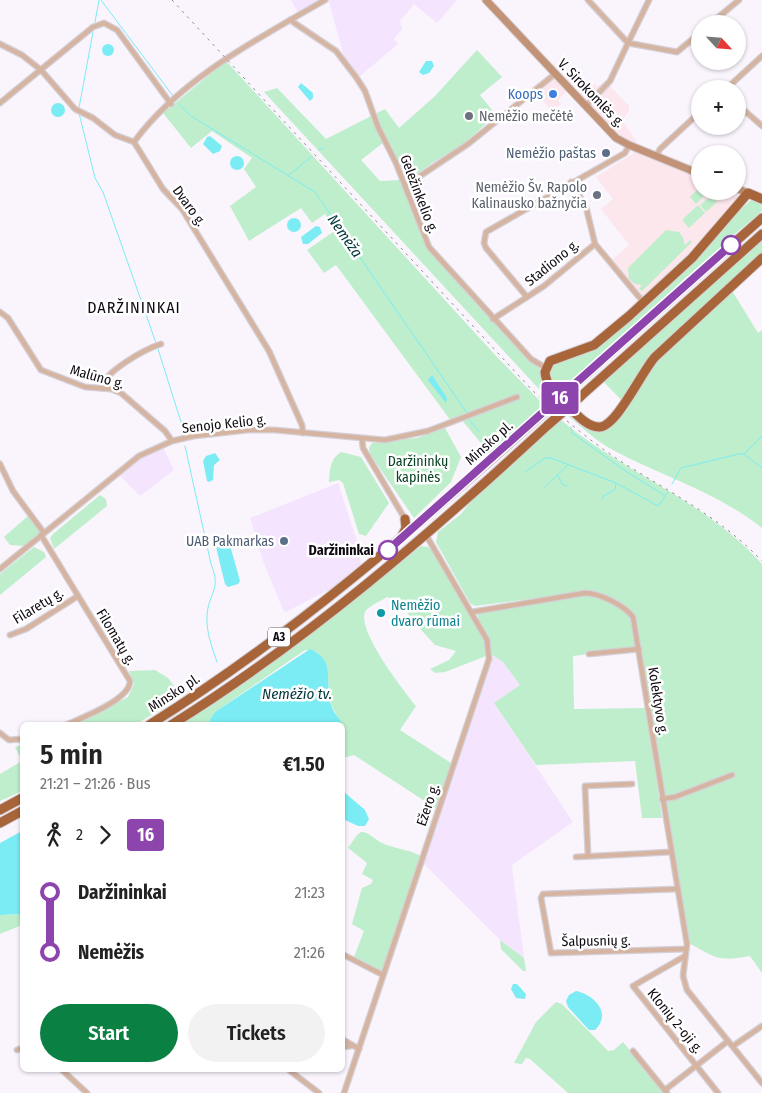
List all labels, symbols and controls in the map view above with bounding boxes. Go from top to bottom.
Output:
north arrow [691,15,746,70]
map controls [691,15,746,200]
street label: V. Sirokomlės g. [554,55,628,131]
button: + [691,80,746,135]
place label: Koops [508,86,543,103]
marker: Koops [547,88,559,100]
place label: Nemėžio mečėtė [479,108,573,125]
marker: Nemėžio mečėtė [463,110,475,122]
place label: Nemėžio paštas [506,145,596,162]
button: − [691,145,746,200]
marker: Nemėžio paštas [600,147,612,159]
street label: Geležinkelio g. [396,152,442,236]
place label: Nemėžio Šv. Rapolo Kalinausko bažnyčia [472,178,587,212]
street label: Dvaro g. [169,183,209,230]
marker: Nemėžio Šv. Rapolo Kalinausko bažnyčia [591,189,603,201]
water label: Nemėža [324,211,366,261]
unlabelled marker [721,235,741,255]
street label: Stadiono g. [522,236,582,290]
district label: DARŽININKAI [87,297,181,317]
street label: Malūno g. [68,361,126,393]
line badge: 16 [538,382,582,414]
text: 16 [551,387,569,409]
street label: Senojo Kelio g. [181,411,267,437]
street label: Minsko pl. [462,417,516,469]
park label: Daržininkų kapinės [388,453,448,486]
place label: UAB Pakmarkas [186,533,274,550]
marker: UAB Pakmarkas [278,535,290,547]
marker: Daržininkai [378,540,398,560]
place label: Daržininkai [309,542,374,559]
street label: Filaretų g. [10,584,66,628]
place label: Nemėžio dvaro rūmai [391,597,460,630]
street label: Filomatų g. [93,606,139,668]
marker: Nemėžio dvaro rūmai [375,607,387,619]
road number: A3 [268,628,290,646]
street label: Kolektyvo g. [644,666,672,736]
street label: Minsko pl. [145,670,203,716]
water label: Nemėžio tv. [262,685,332,703]
text: 5 min [40,738,103,771]
text: €1.50 [283,753,325,776]
text: 21:21 – 21:26 · Bus [40,774,151,793]
street label: Ežero g. [413,782,443,828]
icon: walk [40,821,68,849]
icon: forward [91,821,119,849]
text: 16 [137,824,154,846]
text: 2 [76,825,83,844]
text: Daržininkai [78,881,167,904]
text: 21:23 [294,883,325,902]
street label: Šalpusnių g. [561,931,631,950]
text: Nemėžis [78,941,144,964]
text: 21:26 [294,943,325,962]
street label: Klonių 2-oji g. [644,985,706,1057]
button: Start [40,1004,178,1062]
button: Tickets [188,1004,325,1062]

